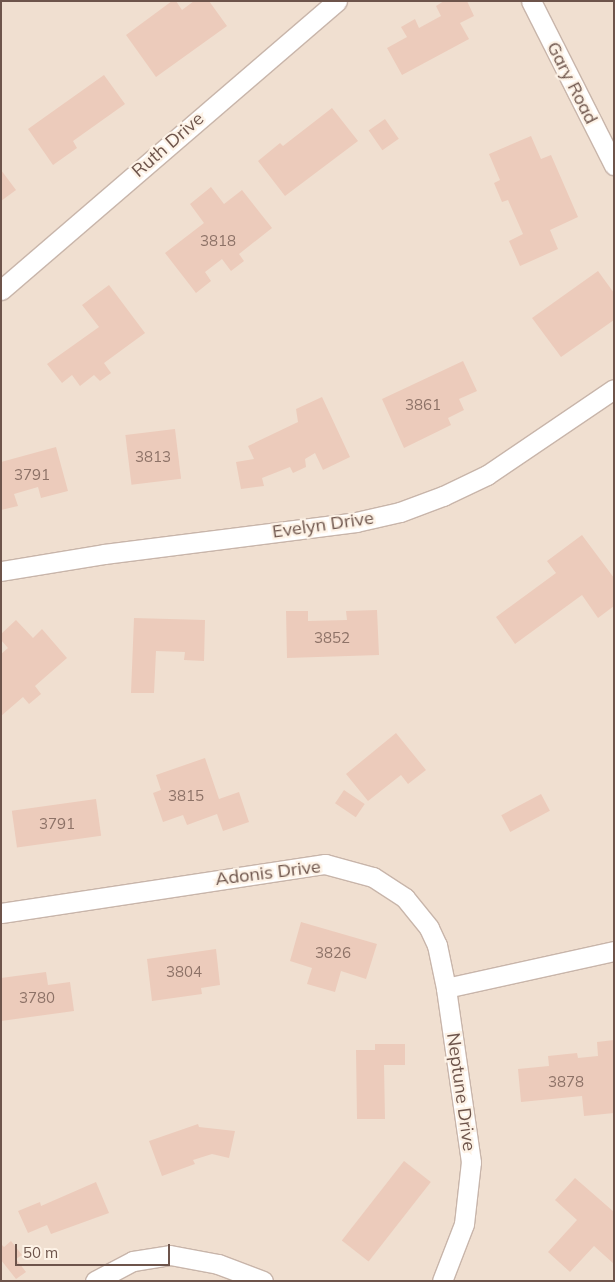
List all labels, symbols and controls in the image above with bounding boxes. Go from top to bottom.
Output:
street label: Gary Road [542,38,602,128]
street label: Ruth Drive [128,108,208,182]
house number: 3818 [200,232,236,250]
house number: 3861 [405,396,441,414]
house number: 3813 [135,448,171,466]
house number: 3791 [14,466,50,484]
street label: Evelyn Drive [271,507,375,543]
house number: 3852 [314,629,350,647]
house number: 3815 [168,787,204,805]
house number: 3791 [39,815,75,833]
street label: Adonis Drive [214,856,322,890]
house number: 3826 [315,944,351,962]
house number: 3804 [166,963,202,981]
house number: 3780 [19,989,55,1007]
street label: Neptune Drive [442,1031,480,1153]
house number: 3878 [548,1073,584,1091]
scale bar [18,1234,172,1266]
text: 50 m [23,1243,58,1262]

